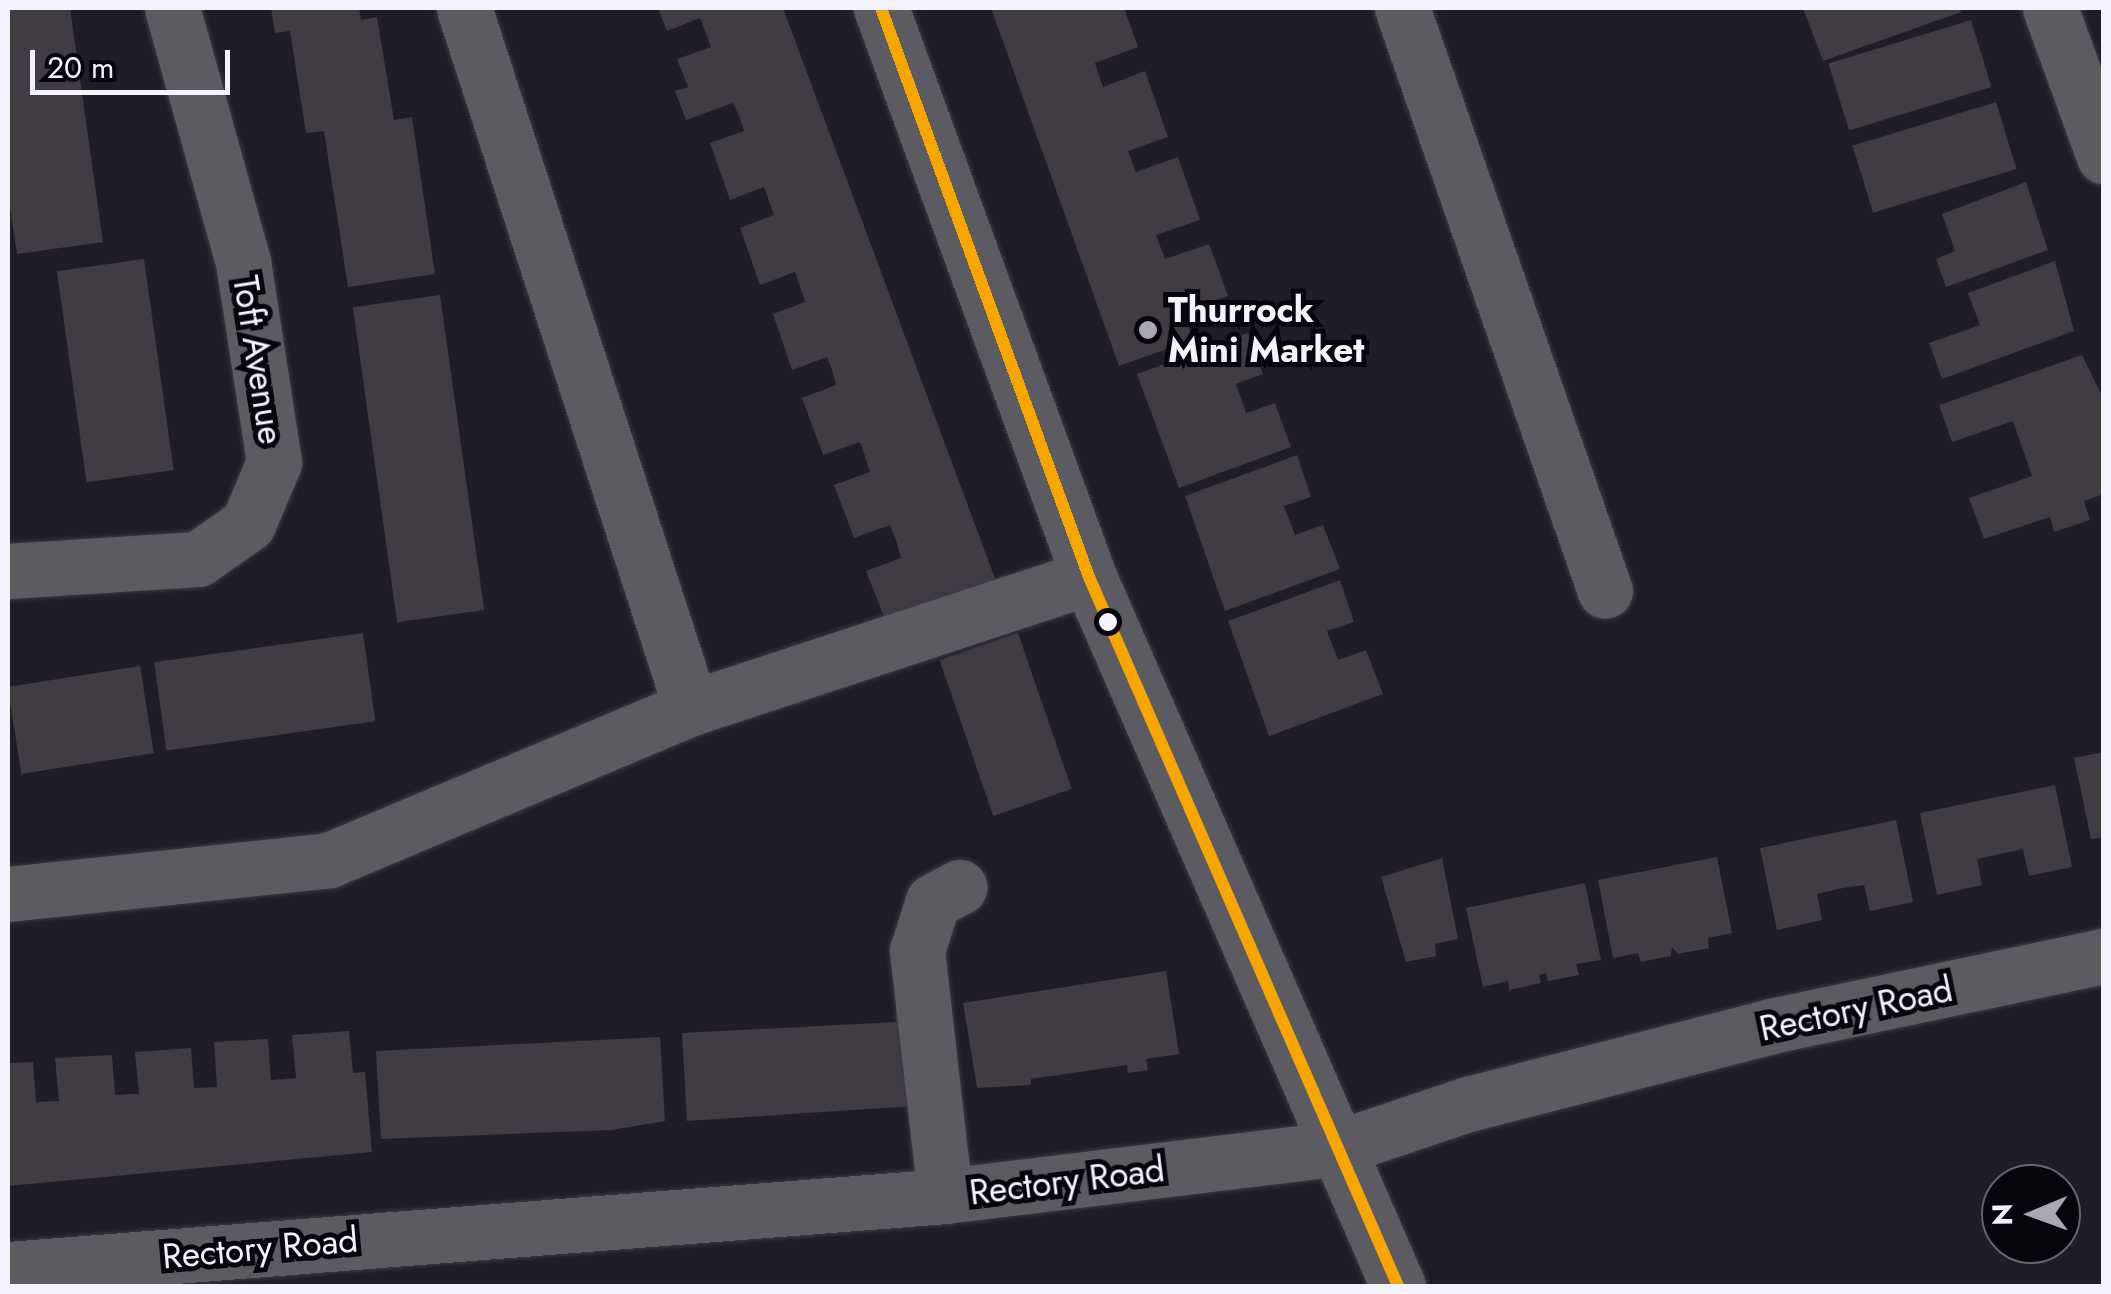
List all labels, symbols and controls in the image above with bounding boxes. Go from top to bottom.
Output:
scale bar [35,30,235,92]
text: 20 m [47,46,114,89]
street label: Toft Avenue [224,273,292,447]
place label: Thurrock Mini Market [1168,289,1364,371]
marker: Thurrock Mini Market [1137,319,1159,341]
unlabelled marker [1098,612,1118,632]
street label: Rectory Road [1756,968,1956,1050]
street label: Rectory Road [967,1148,1167,1214]
north arrow [1981,1164,2081,1264]
text: N [1982,1203,2023,1226]
street label: Rectory Road [160,1219,360,1277]

